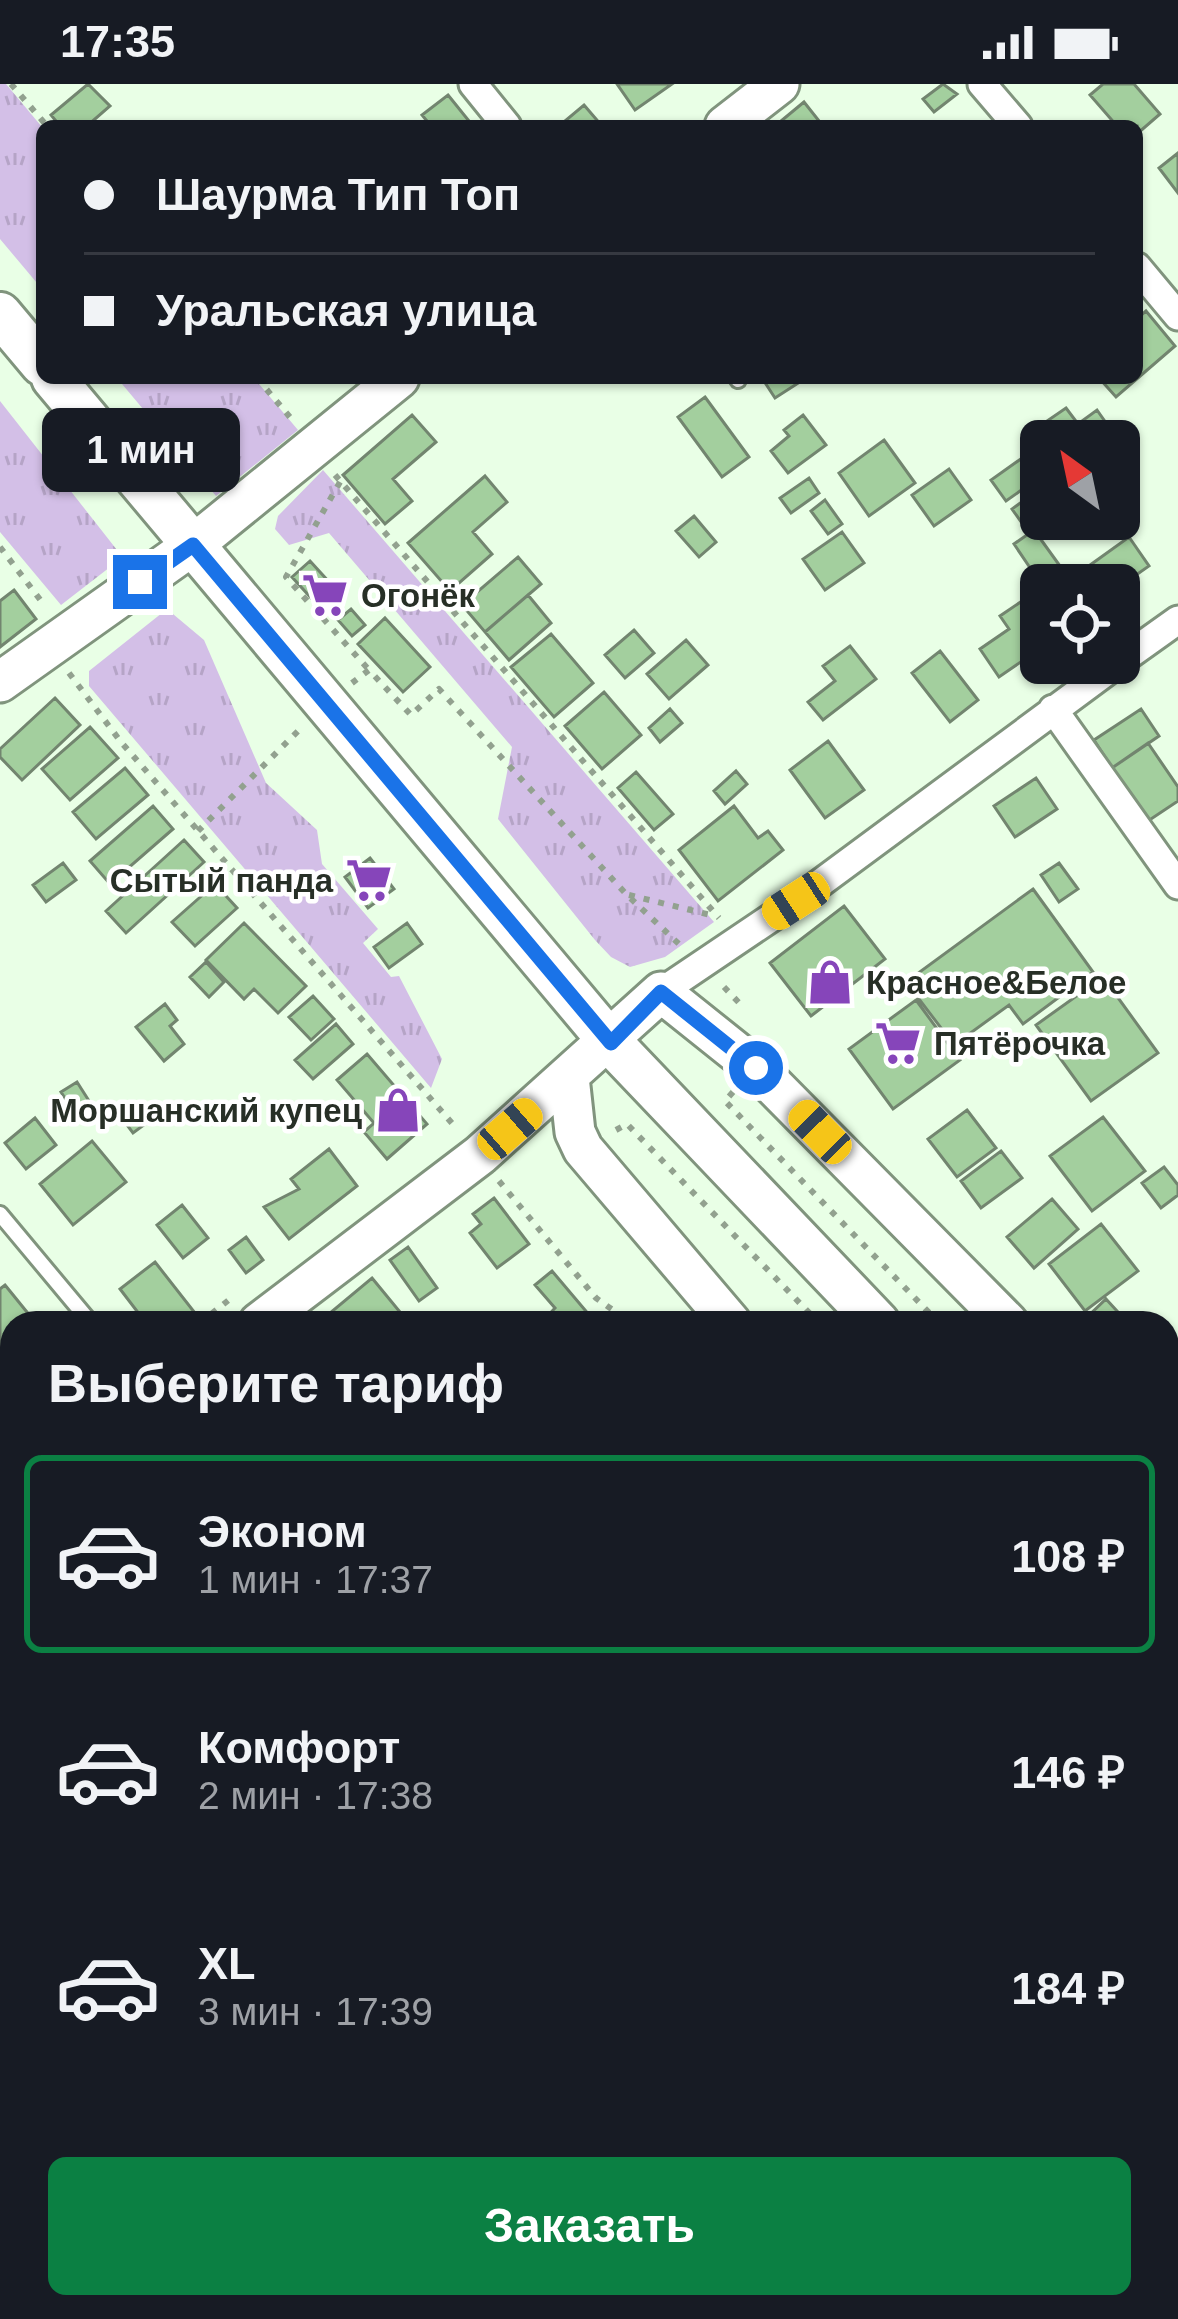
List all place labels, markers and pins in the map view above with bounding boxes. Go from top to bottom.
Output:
supermarket icon: Огонёк [300,570,350,620]
place label: Огонёк [361,577,475,614]
supermarket icon: Сытый панда [344,855,394,905]
place label: Сытый панда [110,862,334,899]
shop icon: Красное&Белое [805,957,855,1007]
place label: Красное&Белое [866,964,1126,1001]
supermarket icon: Пятёрочка [873,1018,923,1068]
place label: Пятёрочка [934,1025,1106,1062]
shop icon: Моршанский купец [373,1085,423,1135]
place label: Моршанский купец [50,1092,362,1129]

